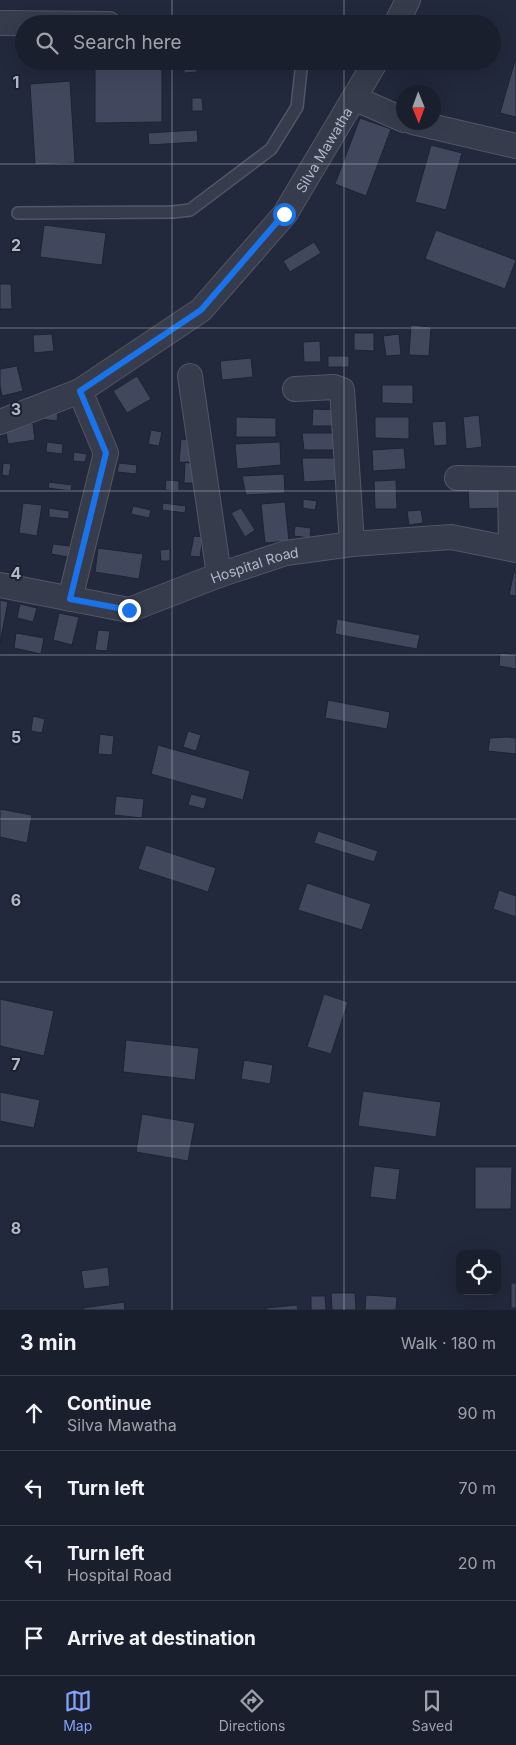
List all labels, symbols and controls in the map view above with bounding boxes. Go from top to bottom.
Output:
search box [15,15,501,70]
icon: search [33,29,61,57]
text: Search here [73,31,182,54]
text: 1 [13,72,19,92]
north arrow [396,85,441,130]
street label: Silva Mawatha [291,104,355,195]
route start [273,203,296,226]
text: 2 [11,235,21,255]
text: 3 [11,399,21,419]
street label: Hospital Road [208,543,299,586]
text: 4 [11,563,22,583]
route end [118,599,141,622]
text: 5 [11,727,21,747]
text: 6 [11,890,21,910]
text: 7 [11,1054,21,1074]
text: 8 [11,1218,21,1238]
map controls [456,1250,501,1295]
button: locate [456,1250,501,1295]
text: 3 min [20,1330,76,1355]
text: Walk · 180 m [401,1333,496,1353]
text: Continue [67,1392,152,1415]
icon: ahead [20,1399,48,1427]
text: 90 m [457,1403,496,1423]
text: Silva Mawatha [67,1415,177,1435]
icon: left [20,1474,48,1502]
text: Turn left [67,1477,145,1500]
text: 70 m [459,1478,496,1498]
text: Turn left [67,1542,145,1565]
icon: left [20,1549,48,1577]
text: 20 m [458,1553,496,1573]
text: Hospital Road [67,1565,172,1585]
icon: arrive [20,1624,48,1652]
text: Arrive at destination [67,1627,256,1650]
tab: Map [63,1687,92,1734]
tab: Directions [219,1687,285,1734]
tab: Saved [412,1687,453,1734]

